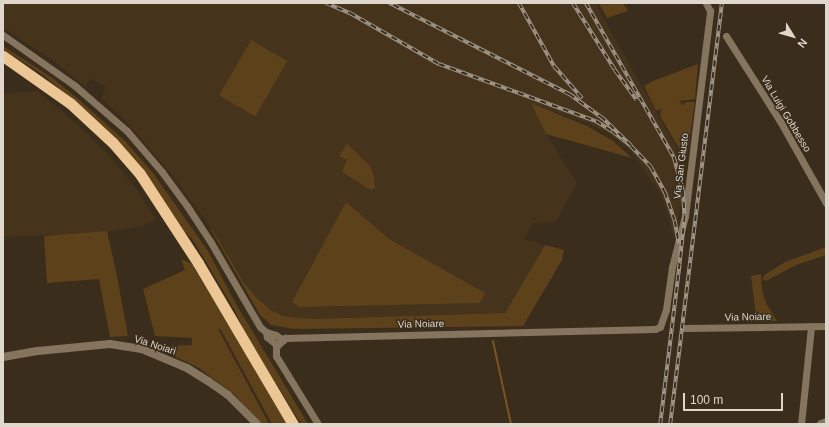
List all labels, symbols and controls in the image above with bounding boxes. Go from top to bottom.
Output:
north arrow [773,16,813,56]
text: N [795,36,810,50]
street label: Via Luigi Gobbesso [759,74,813,154]
street label: Via San Giusto [671,132,691,200]
street label: Via Noiare [725,311,771,323]
street label: Via Noiare [398,318,444,330]
street label: Via Noiari [133,333,177,357]
scale bar [685,385,785,411]
text: 100 m [690,393,723,407]

